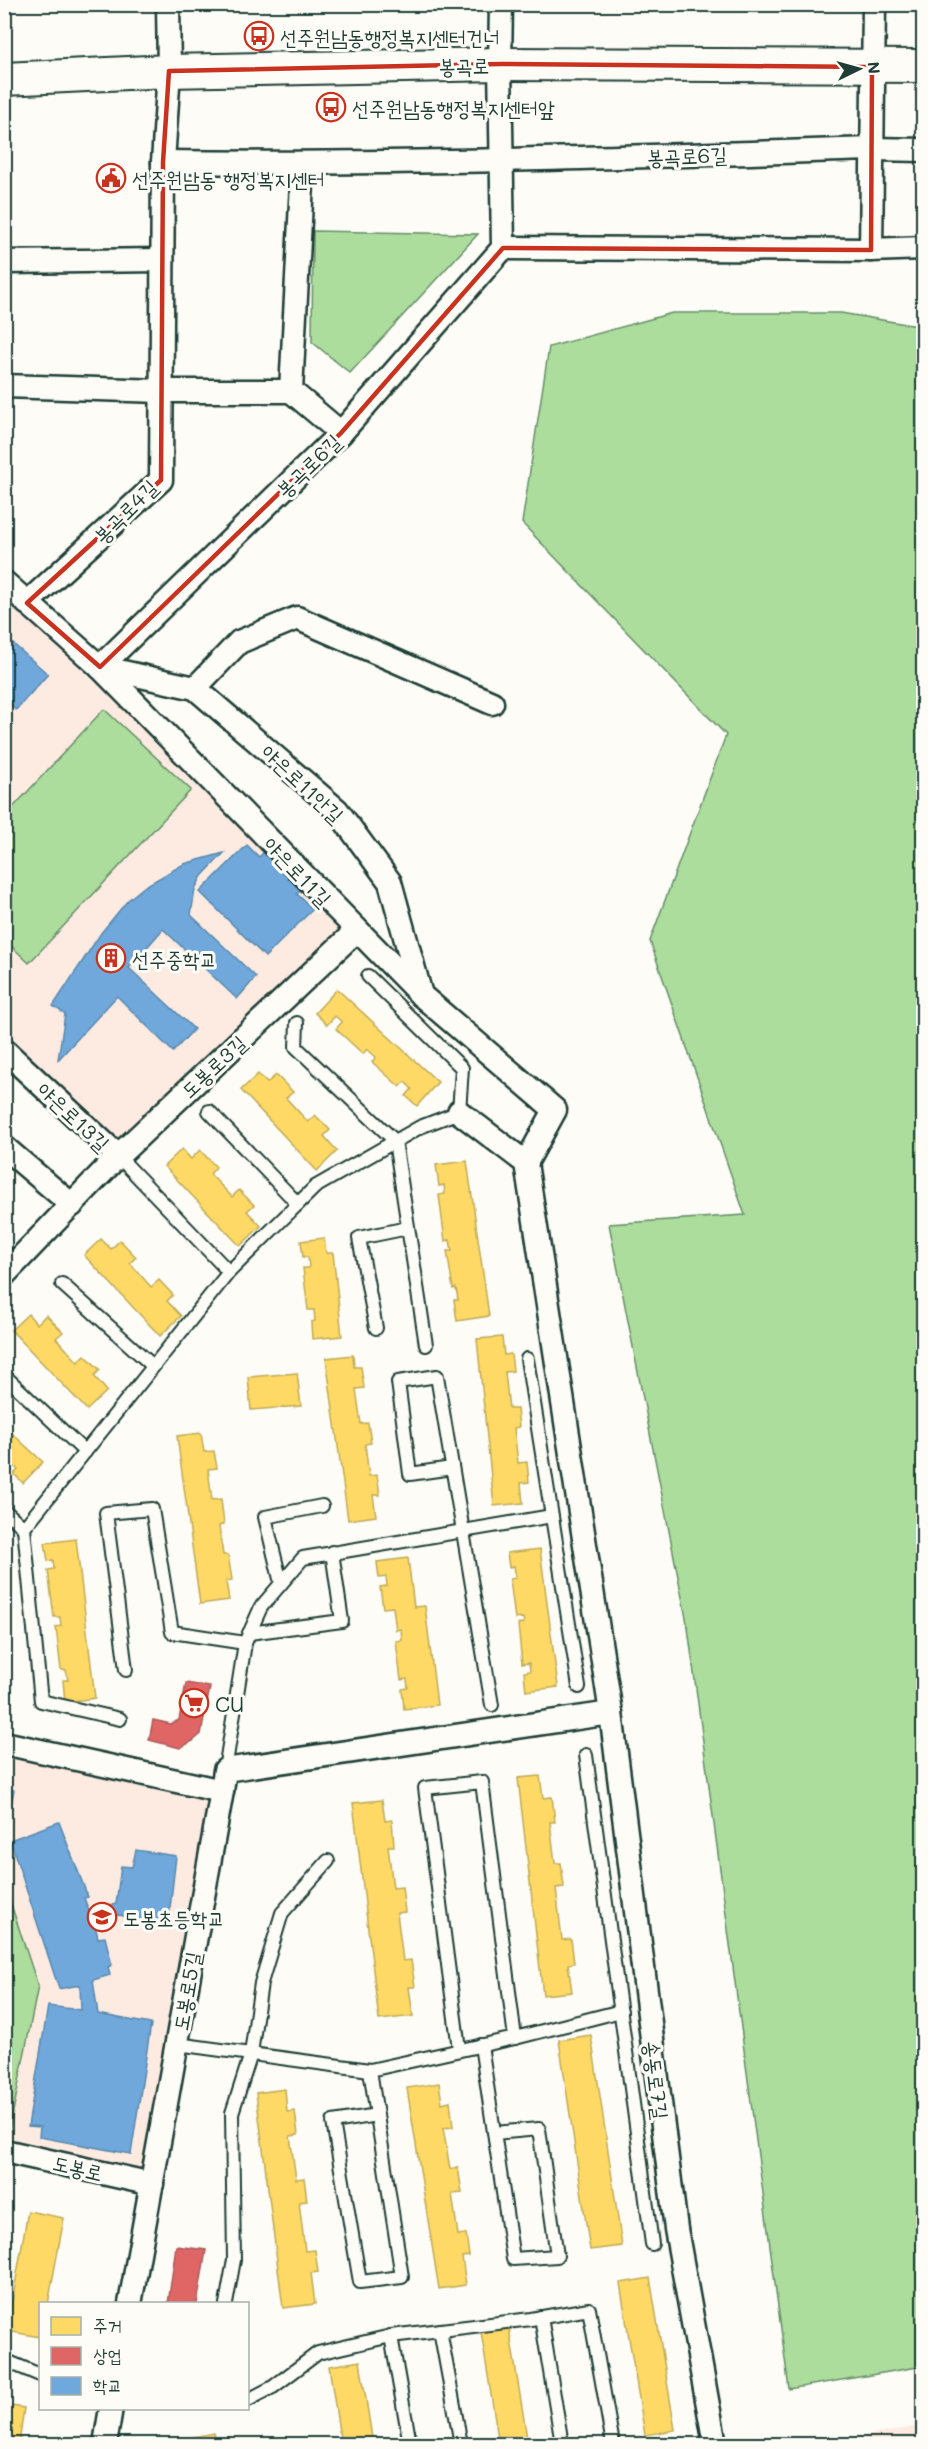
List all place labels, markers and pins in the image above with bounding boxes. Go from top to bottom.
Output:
bus stop icon: 선주원남동행정복지센터건너 [243,20,275,52]
place label: 선주원남동행정복지센터건너 [280,23,500,50]
bus stop icon: 선주원남동행정복지센터앞 [315,91,347,123]
place label: 선주원남동행정복지센터앞 [352,94,555,121]
public building icon: 선주원남동 행정복지센터 [95,162,127,194]
place label: 선주원남동 행정복지센터 [132,165,325,192]
building icon: 선주중학교 [95,942,127,974]
place label: 선주중학교 [132,945,217,972]
supermarket icon: CU [178,1687,210,1719]
place label: CU [215,1690,244,1717]
school or university icon: 도봉초등학교 [86,1901,118,1933]
place label: 도봉초등학교 [123,1904,224,1931]

